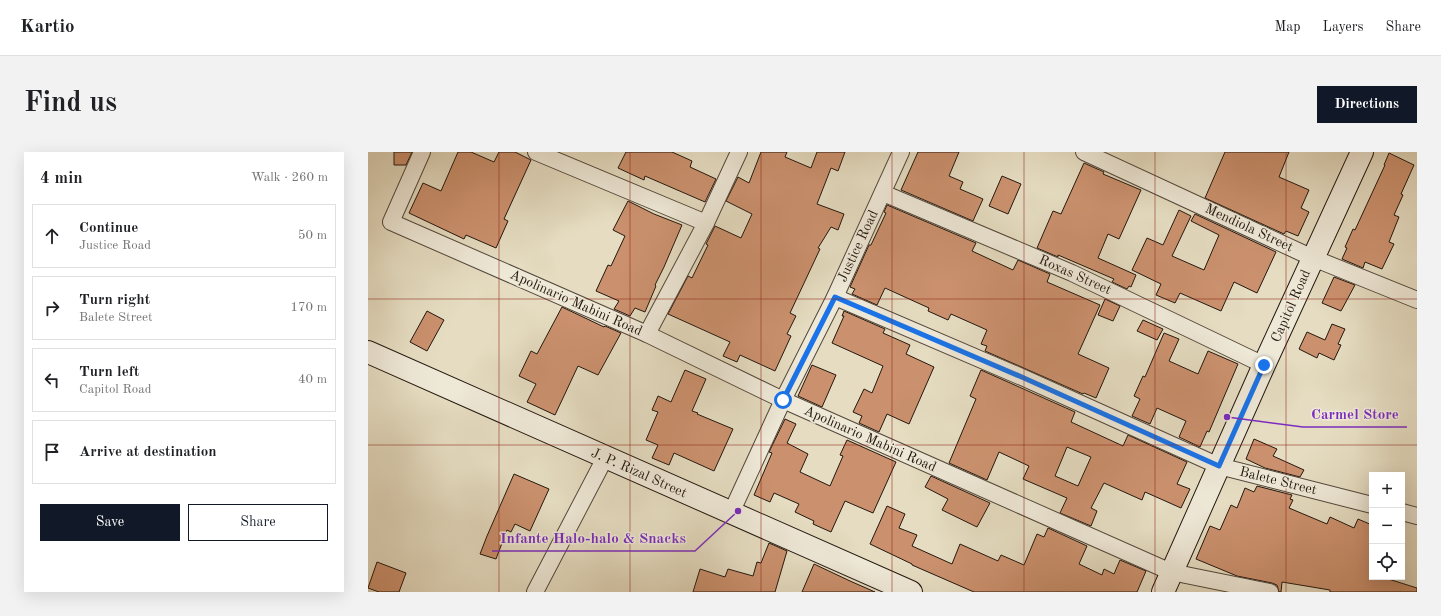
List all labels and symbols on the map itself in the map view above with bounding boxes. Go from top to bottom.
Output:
street label: Mendiola Street [1203,201,1295,255]
street label: Justice Road [835,208,881,284]
street label: Roxas Street [1037,253,1114,297]
street label: Apolinario Mabini Road [508,267,644,339]
street label: Capitol Road [1269,267,1313,345]
route end [1255,356,1273,374]
route start [774,391,792,409]
callout: Carmel Store [1303,400,1407,427]
street label: Apolinario Mabini Road [802,403,938,475]
text: Carmel Store [1311,408,1399,423]
street label: J. P. Rizal Street [589,446,689,500]
street label: Balete Street [1238,465,1318,497]
callout: Infante Halo-halo & Snacks [492,524,695,551]
text: Infante Halo-halo & Snacks [500,532,686,547]

